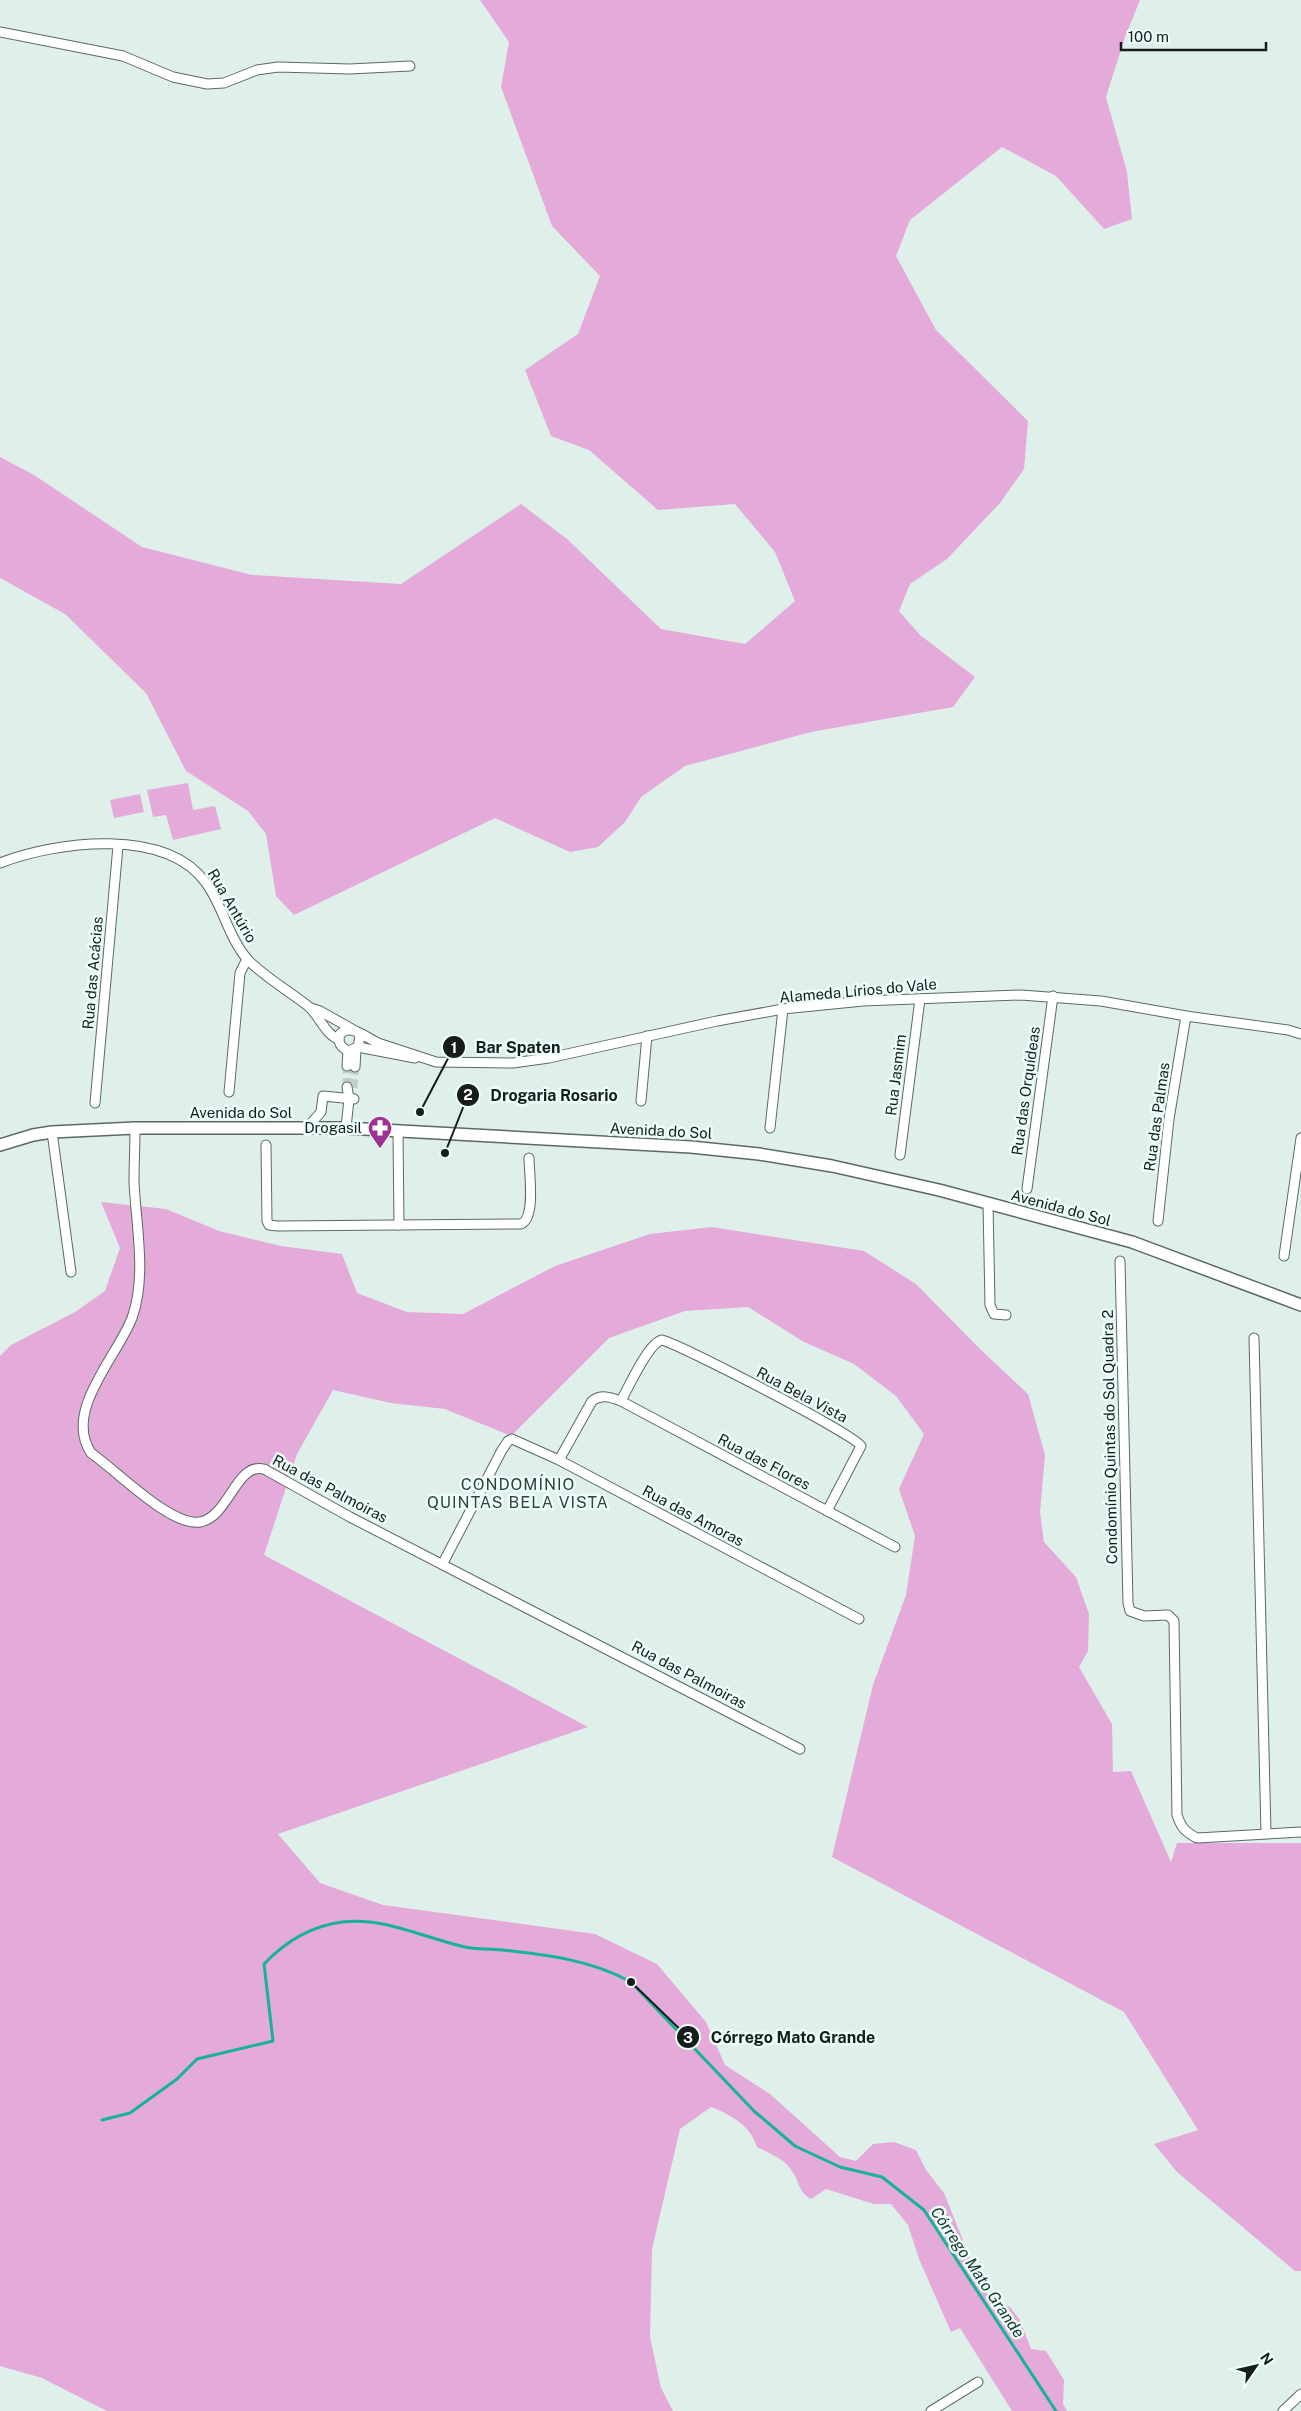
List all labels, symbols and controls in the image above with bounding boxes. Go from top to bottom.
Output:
scale bar [1121,20,1266,52]
text: 100 m [1128,28,1169,45]
street label: Rua Antúrio [205,866,260,946]
street label: Rua das Acácias [79,916,106,1030]
street label: Alameda Lírios do Vale [778,975,937,1006]
street label: Rua das Orquídeas [1008,1025,1043,1156]
callout: Bar Spaten [441,1032,571,1063]
street label: Rua Jasmim [882,1033,909,1117]
text: Bar Spaten [476,1038,560,1057]
text: 1 [451,1039,457,1056]
street label: Rua das Palmas [1140,1061,1173,1172]
callout: Drogaria Rosario [456,1079,628,1110]
text: 2 [463,1086,473,1103]
text: Drogaria Rosario [490,1086,618,1105]
street label: Avenida do Sol [190,1104,292,1121]
pharmacy icon: Drogasil [367,1115,393,1149]
place label: Drogasil [304,1119,362,1136]
street label: Avenida do Sol [609,1119,713,1142]
street label: Avenida do Sol [1009,1186,1113,1229]
street label: Condomínio Quintas do Sol Quadra 2 [1099,1310,1120,1564]
street label: Rua Bela Vista [754,1363,851,1426]
street label: Rua das Flores [715,1430,813,1493]
street label: Rua das Palmoiras [270,1451,391,1526]
district label: CONDOMÍNIO QUINTAS BELA VISTA [427,1474,609,1512]
street label: Rua das Amoras [640,1482,747,1549]
street label: Rua das Palmoiras [629,1637,750,1712]
callout: Córrego Mato Grande [675,2022,885,2053]
text: Córrego Mato Grande [711,2028,875,2047]
text: 3 [683,2029,693,2046]
water label: Córrego Mato Grande [927,2203,1029,2342]
north arrow [1231,2341,1281,2391]
text: N [1257,2350,1276,2368]

